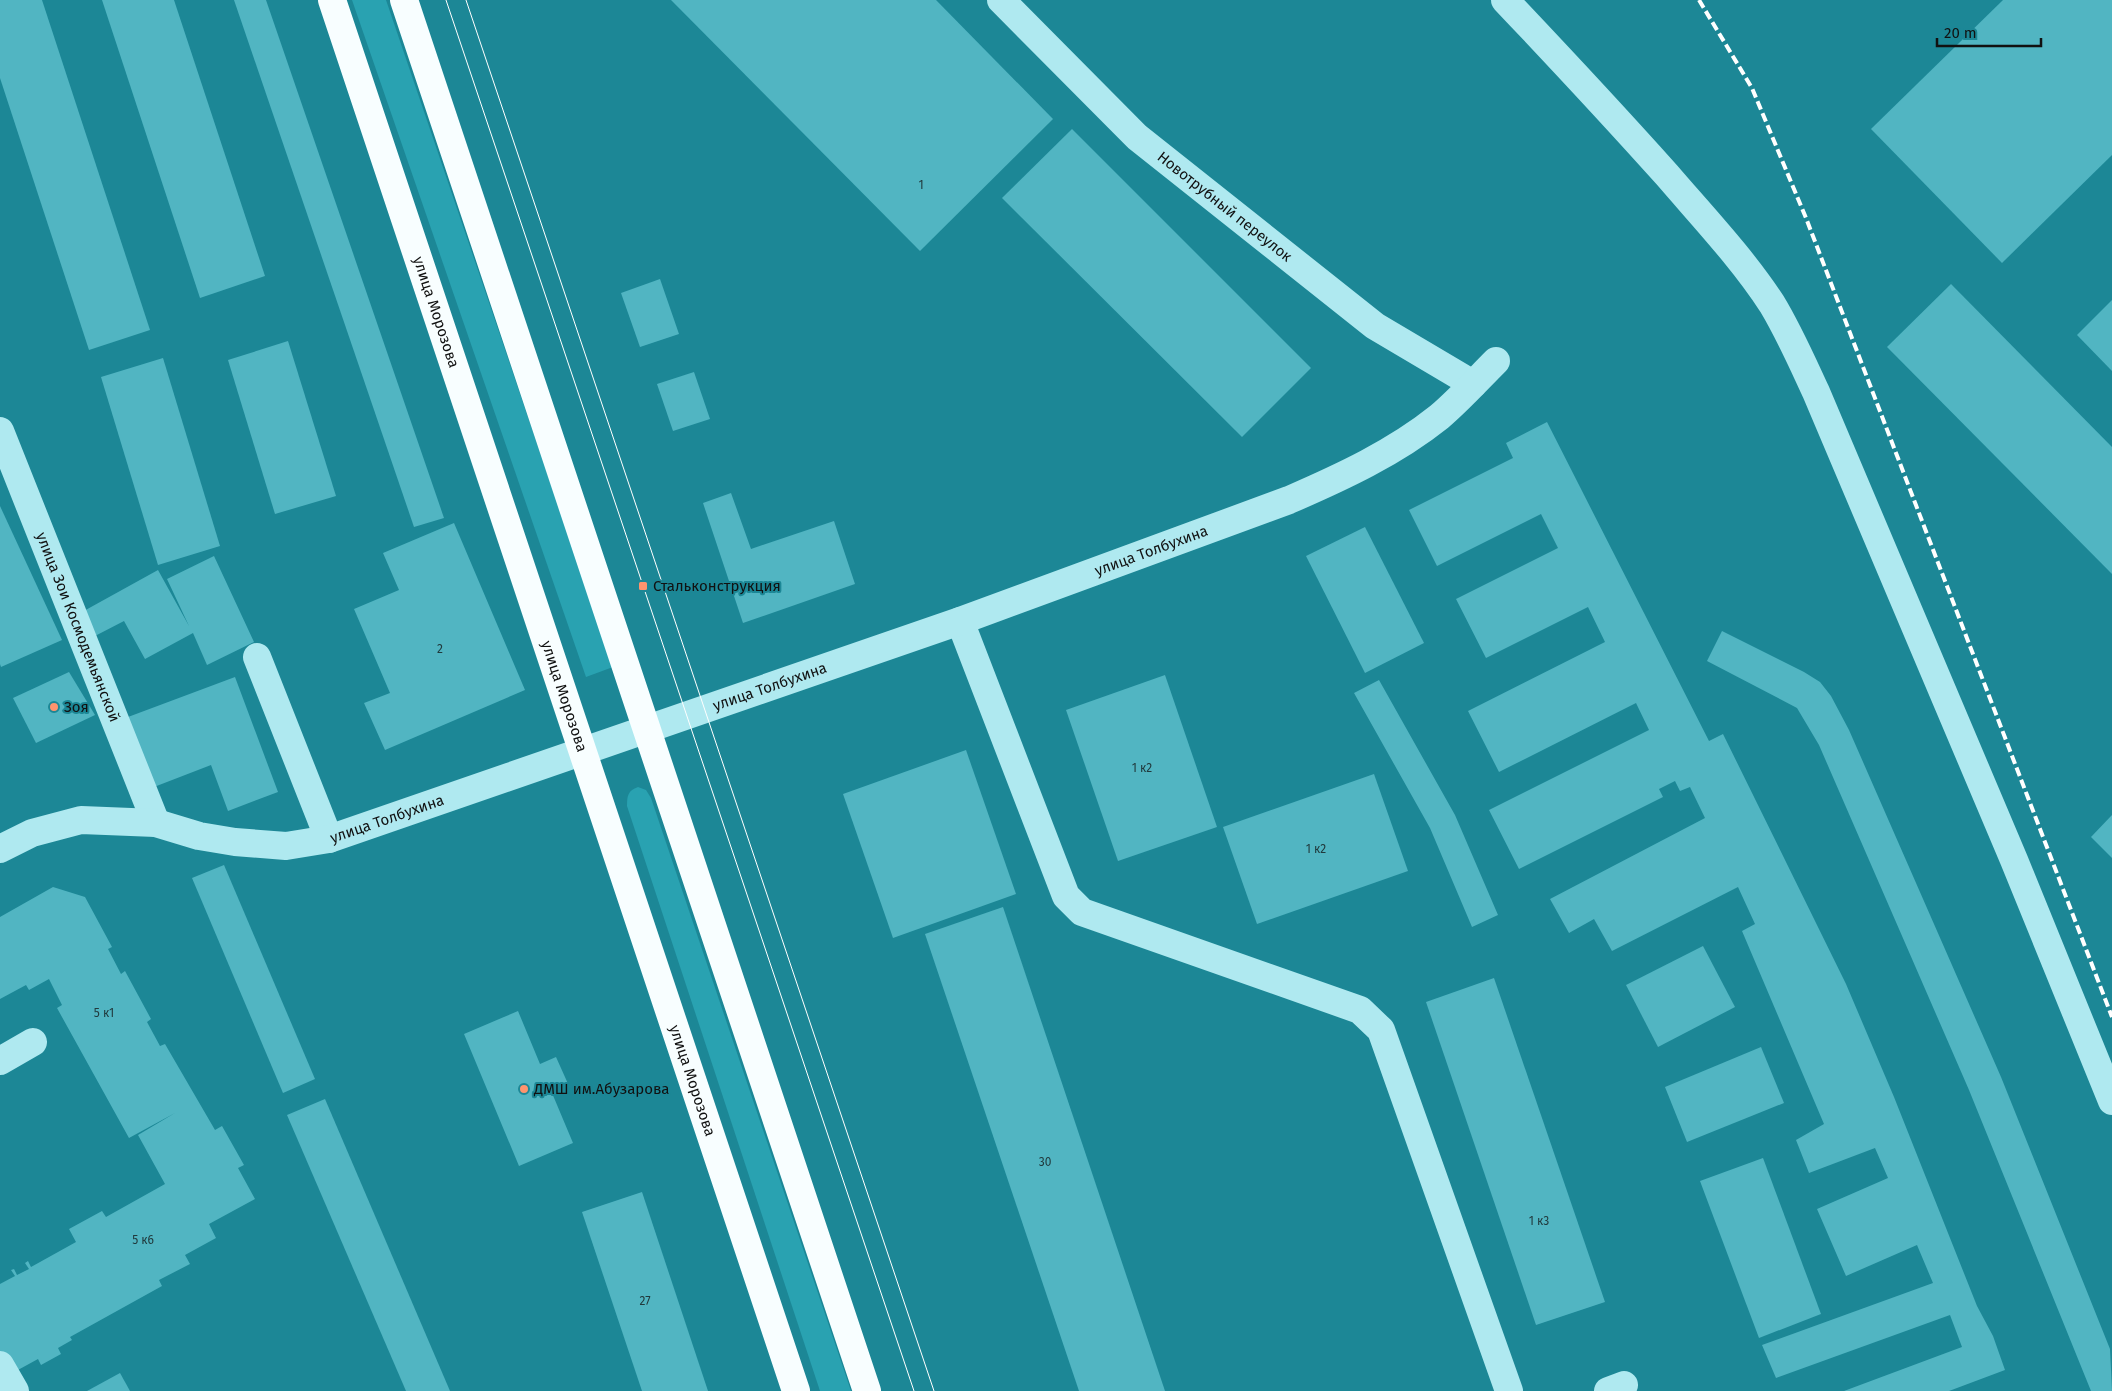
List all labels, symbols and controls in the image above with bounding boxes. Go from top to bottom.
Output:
scale bar [1937,15,2041,47]
text: 20 m [1944,24,1977,42]
street label: Новотрубный переулок [1154,148,1296,266]
house number: 1 [918,178,924,192]
street label: улица Морозова [409,254,463,370]
street label: улица Толбухина [1092,522,1210,580]
street label: улица Зои Космодемьянской [32,530,124,725]
place label: Стальконструкция [653,577,781,595]
marker: Стальконструкция [637,580,649,592]
street label: улица Морозова [537,638,591,754]
house number: 2 [437,642,443,656]
street label: улица Толбухина [710,659,829,715]
place label: Зоя [64,698,89,716]
marker: Зоя [48,701,60,713]
house number: 1 к2 [1132,761,1152,775]
street label: улица Толбухина [328,791,446,847]
house number: 1 к2 [1306,842,1326,856]
house number: 5 к1 [94,1006,114,1020]
street label: улица Морозова [665,1022,719,1138]
place label: ДМШ им.Абузарова [533,1080,670,1098]
marker: ДМШ им.Абузарова [518,1083,530,1095]
house number: 30 [1039,1155,1052,1169]
house number: 1 к3 [1529,1214,1549,1228]
house number: 5 к6 [132,1233,154,1247]
house number: 27 [639,1294,651,1308]

